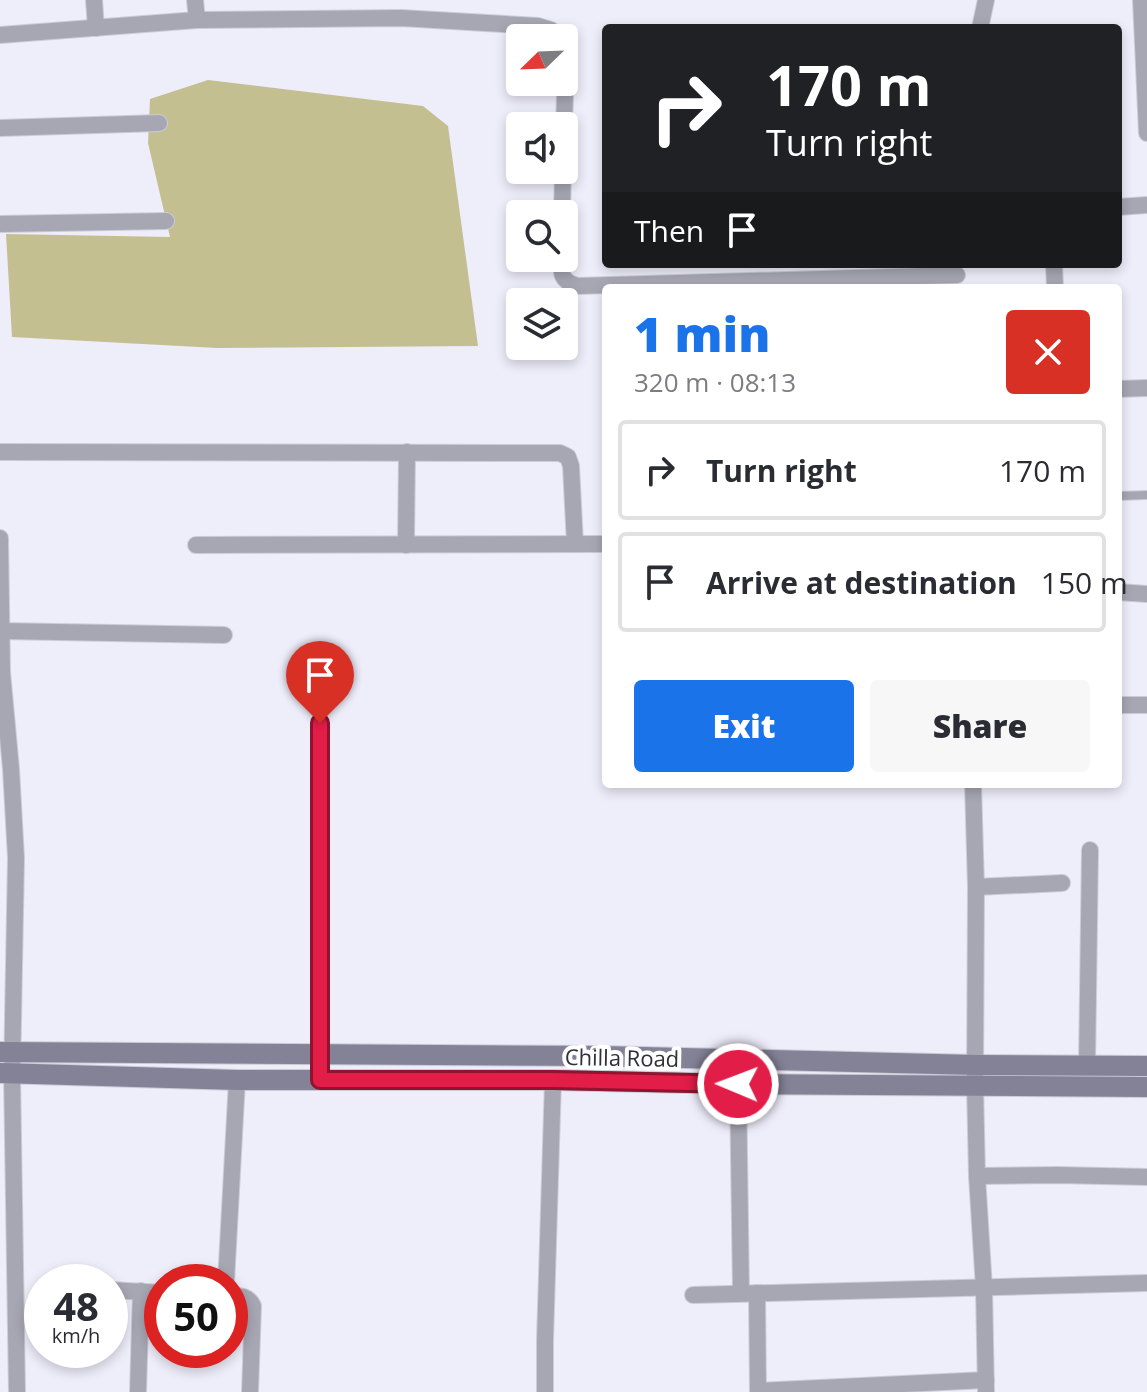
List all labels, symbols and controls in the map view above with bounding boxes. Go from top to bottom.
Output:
north arrow [506,24,578,96]
map controls [506,24,578,360]
text: 170 m [766,46,932,122]
icon: right [634,56,738,160]
button: sound [506,112,578,184]
text: Turn right [766,118,932,167]
button: search [506,200,578,272]
icon: arrive [720,208,764,252]
text: Then [634,210,704,251]
button: layers [506,288,578,360]
text: 1 min [634,301,770,366]
button: close [1006,310,1090,394]
text: 320 m · 08:13 [634,364,796,400]
icon: right [638,448,682,492]
text: Turn right [706,450,857,491]
text: 170 m [999,450,1086,491]
icon: arrive [638,560,682,604]
text: Arrive at destination [706,562,1017,603]
text: 150 m [1041,562,1128,603]
pin [286,641,354,723]
icon: arrive [298,653,342,697]
button: Exit [634,680,854,772]
button: Share [870,680,1090,772]
street label: Chilla Road [565,1041,679,1073]
position arrow [696,1042,780,1126]
speed limit sign: 50 [144,1264,248,1368]
text: 48 [53,1278,99,1333]
text: km/h [52,1322,100,1349]

